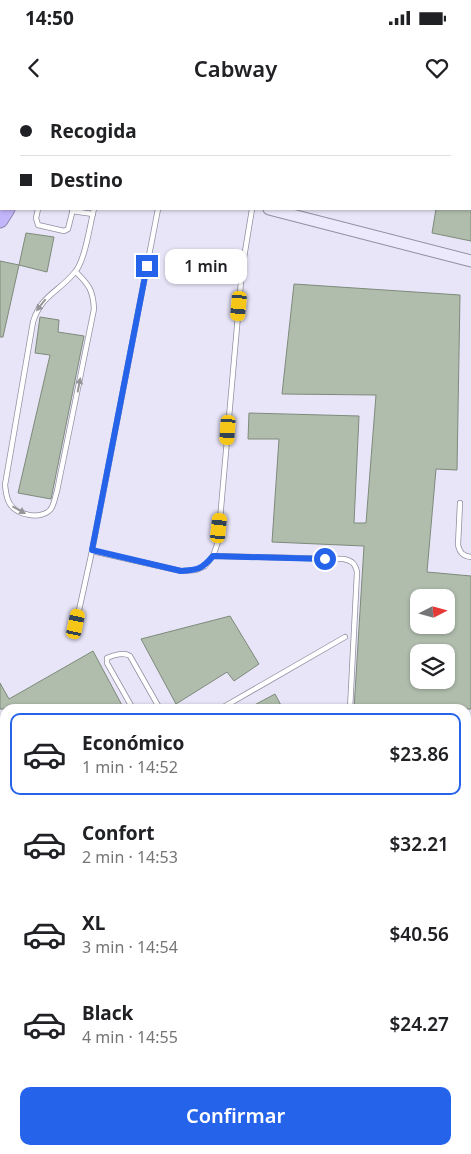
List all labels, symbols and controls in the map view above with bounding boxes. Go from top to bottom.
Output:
text: 14:50 [25,5,74,31]
text: Cabway [194,53,277,83]
icon: back [20,54,48,82]
icon: heart [423,54,451,82]
text: Recogida [50,118,137,144]
text: Destino [50,167,123,193]
callout: 1 min [164,248,247,284]
route end [136,255,158,277]
text: 1 min [184,255,228,277]
car [230,290,247,322]
one-way arrow [36,299,47,312]
one-way arrow [75,377,83,393]
car [219,415,236,445]
one-way arrow [11,506,26,514]
car [209,512,228,544]
route start [314,548,336,570]
north arrow [410,589,455,634]
map controls [410,589,455,689]
car [65,608,86,640]
button: layers [410,644,455,689]
text: Económico [82,730,184,756]
icon: car [22,732,67,777]
text: $23.86 [389,741,449,767]
text: 1 min · 14:52 [82,756,178,778]
text: Confort [82,820,154,846]
icon: car [22,822,67,867]
text: $32.21 [389,831,449,857]
text: 2 min · 14:53 [82,846,178,868]
text: XL [82,910,105,936]
icon: car [22,912,67,957]
text: $40.56 [389,921,449,947]
text: 3 min · 14:54 [82,936,178,958]
text: Black [82,1000,133,1026]
icon: car [22,1002,67,1047]
text: $24.27 [389,1011,449,1037]
text: 4 min · 14:55 [82,1026,178,1048]
button: Confirmar [20,1087,451,1145]

